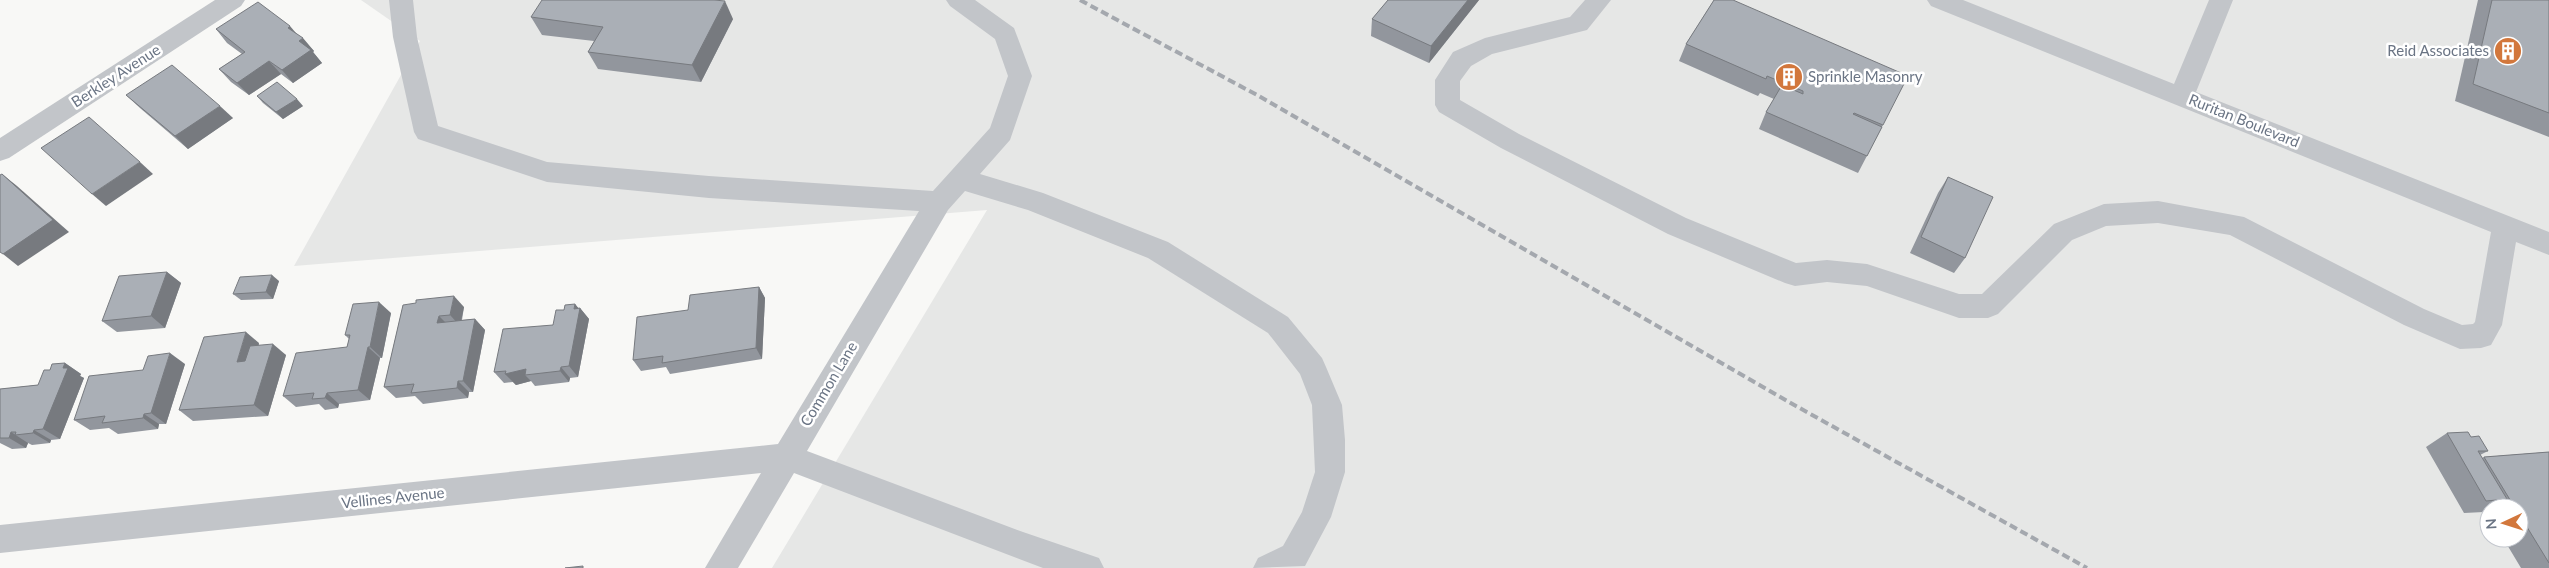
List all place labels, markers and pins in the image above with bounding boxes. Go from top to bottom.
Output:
building icon: Reid Associates [2493,36,2523,66]
place label: Reid Associates [2387,41,2489,59]
building icon: Sprinkle Masonry [1774,62,1804,92]
place label: Sprinkle Masonry [1808,67,1923,85]

